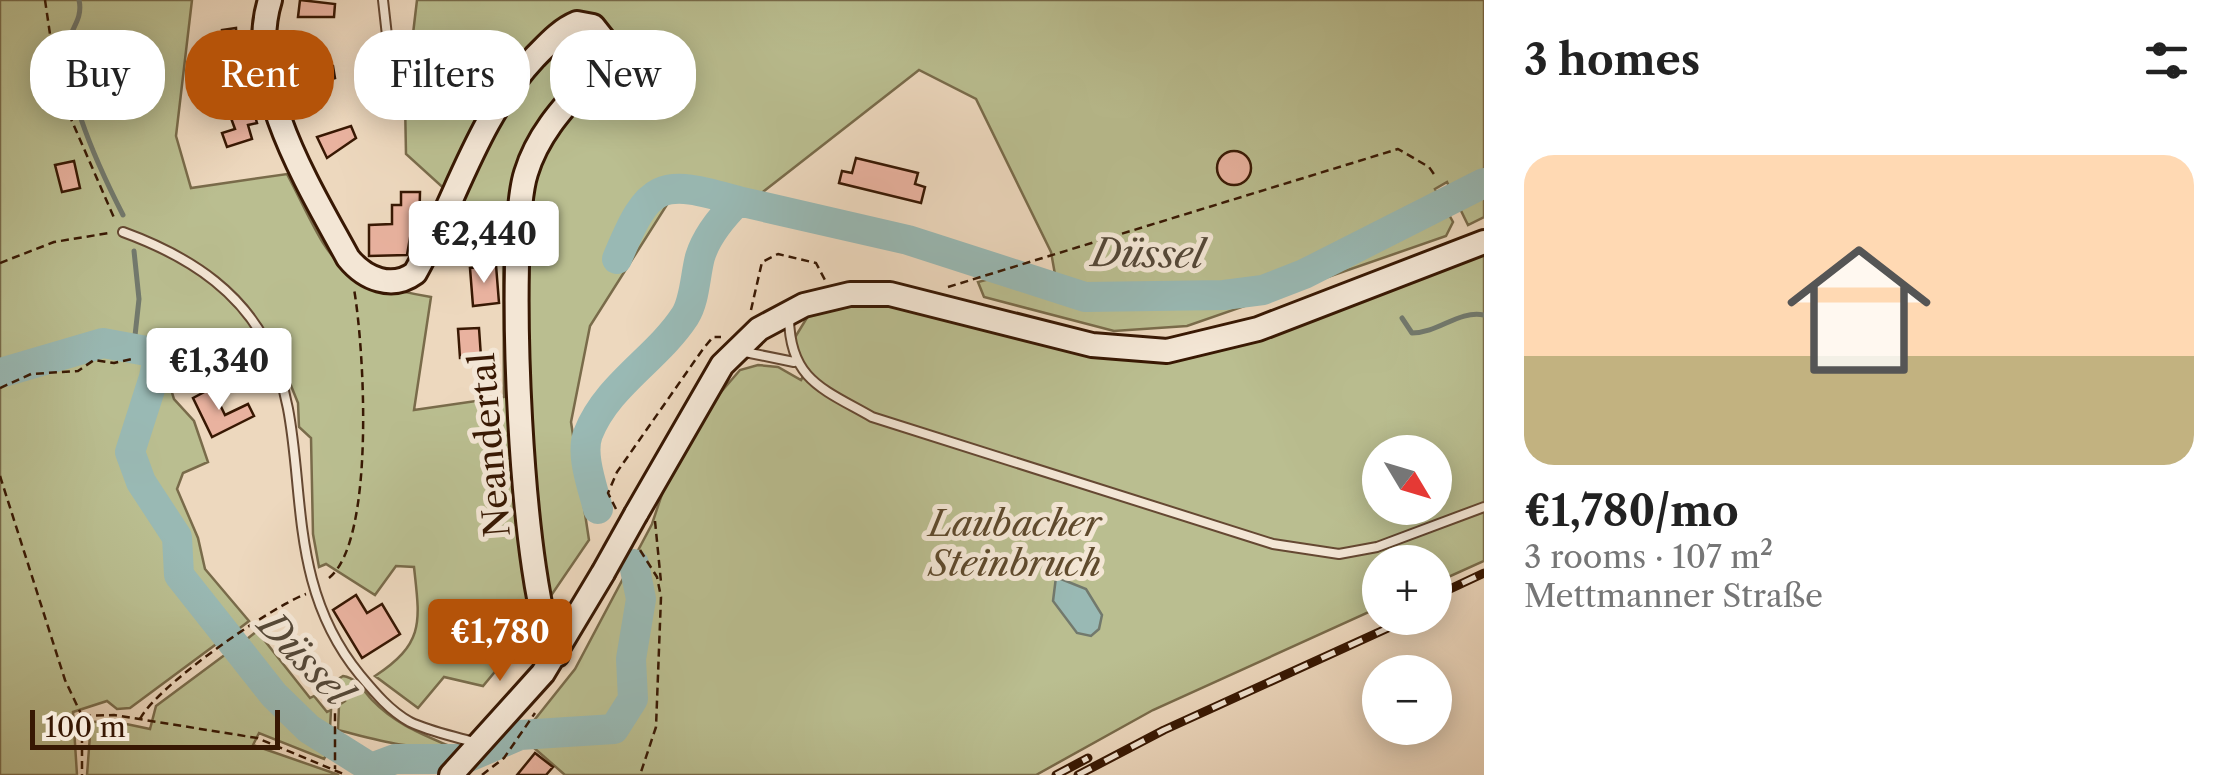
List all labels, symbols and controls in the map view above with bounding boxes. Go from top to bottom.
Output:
chip: Buy [30,30,165,120]
chip: Rent [185,30,334,120]
chip: Filters [354,30,530,120]
chip: New [550,30,696,120]
icon: filters [2139,33,2194,88]
text: 3 homes [1524,34,1700,86]
pin: €2,440 [403,201,565,286]
text: €2,440 [431,214,537,253]
icon: home [1769,220,1949,400]
water label: Düssel [1088,229,1209,278]
pin: €1,340 [138,328,300,413]
text: €1,340 [169,341,269,380]
street label: Neandertal [460,351,519,539]
north arrow [1362,435,1452,525]
map controls [1362,435,1452,745]
text: €1,780/mo [1524,485,1739,537]
park label: Laubacher Steinbruch [926,502,1103,585]
text: 3 rooms · 107 m² [1524,537,1773,576]
button: + [1362,545,1452,635]
text: Mettmanner Straße [1524,576,1823,615]
water label: Düssel [247,599,364,718]
pin: €1,780 [419,599,581,684]
text: €1,780 [450,612,550,651]
button: − [1362,655,1452,745]
scale bar [30,705,280,750]
text: 100 m [45,710,126,744]

